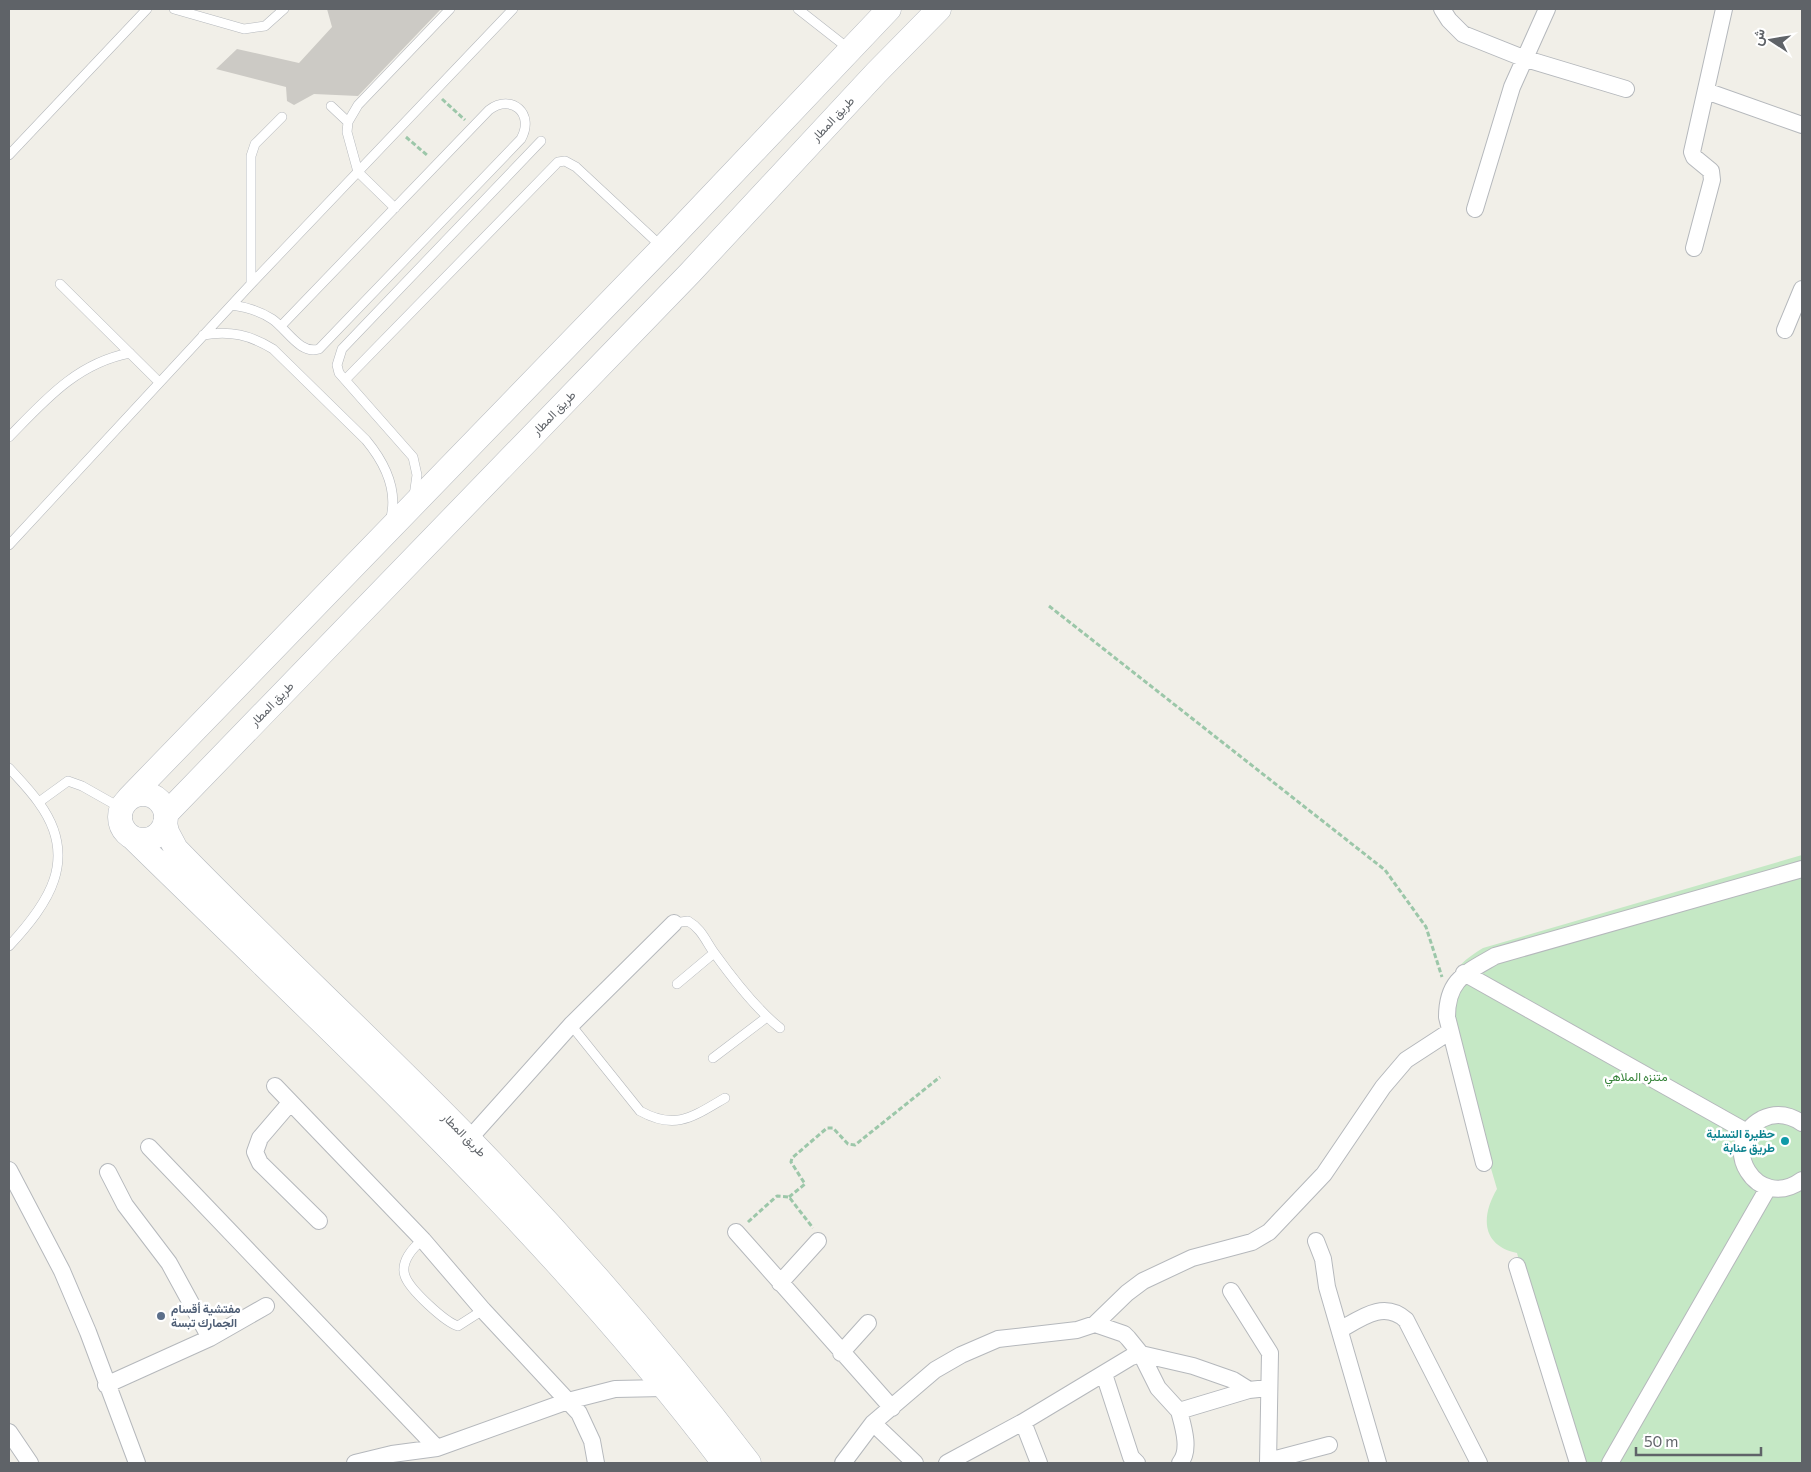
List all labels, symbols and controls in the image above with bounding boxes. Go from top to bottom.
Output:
north arrow [1746,15,1796,65]
text: ش [1748,27,1769,47]
street label: طريق المطار [807,93,858,146]
street label: طريق المطار [528,387,579,439]
street label: طريق المطار [246,678,297,730]
park label: متنزه الملاهي [1604,1069,1668,1087]
street label: طريق المطار [438,1109,490,1161]
place label: حظيرة التسلية طريق عنابة [1706,1126,1775,1156]
marker: حظيرة التسلية طريق عنابة [1779,1135,1791,1147]
place label: مفتشية أقسام الجمارك تبسة [171,1301,241,1331]
marker: مفتشية أقسام الجمارك تبسة [155,1310,167,1322]
scale bar [1636,1424,1761,1456]
text: 50 m [1644,1432,1678,1450]

